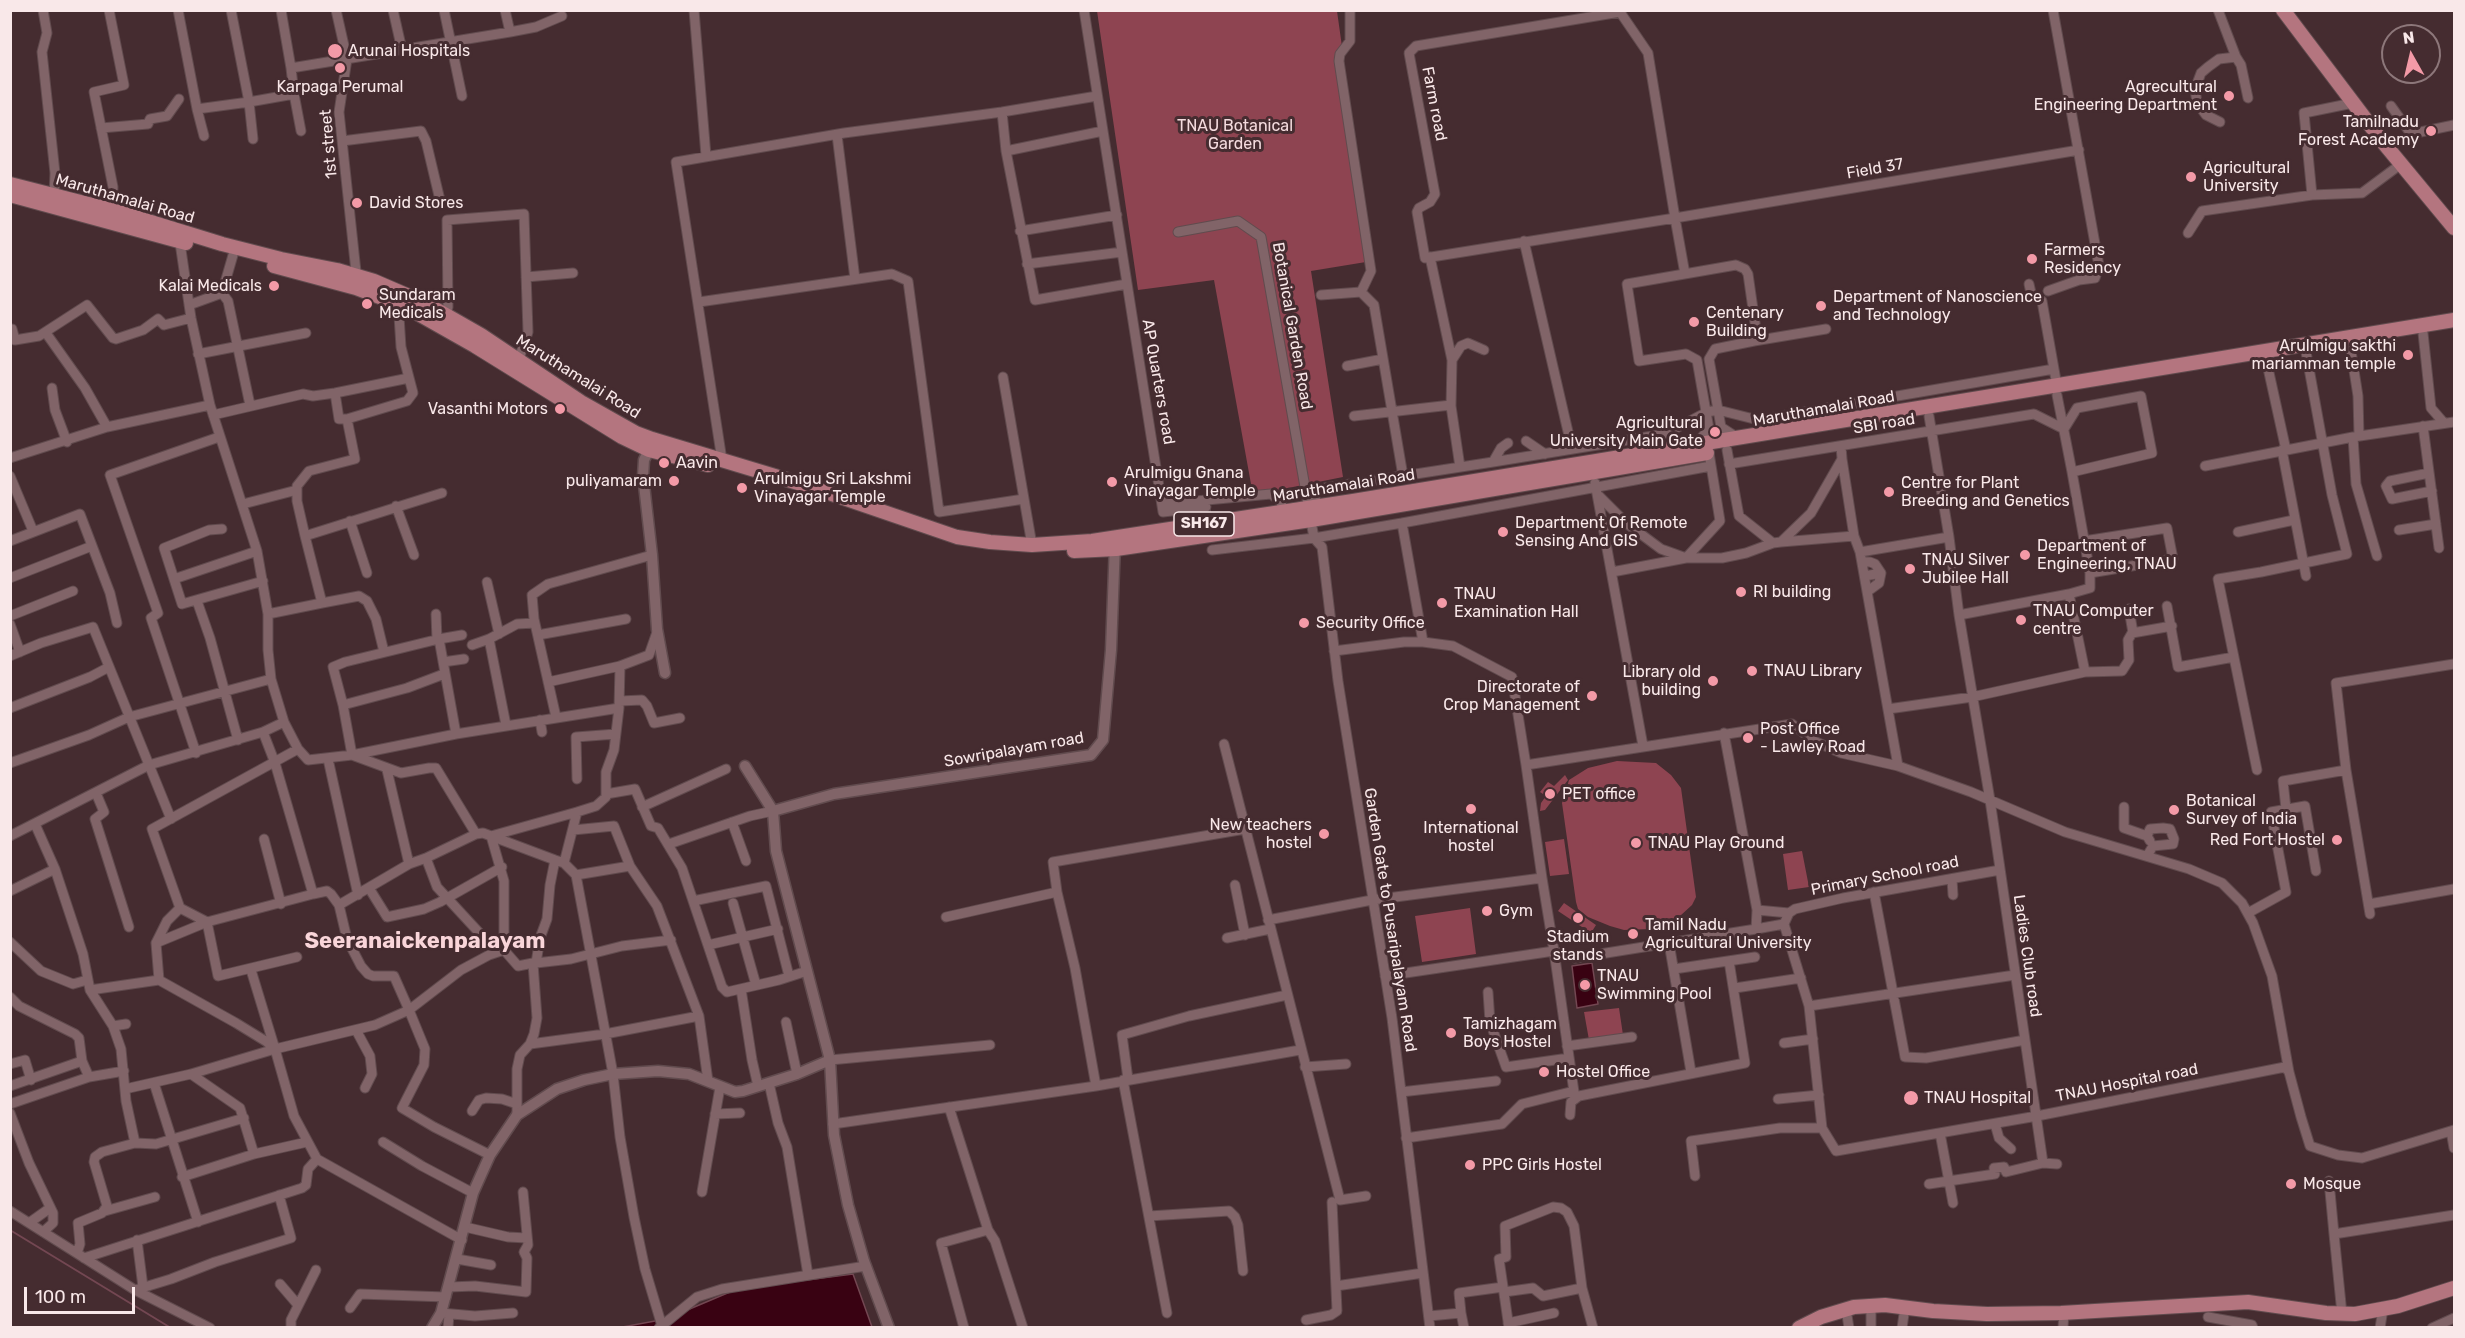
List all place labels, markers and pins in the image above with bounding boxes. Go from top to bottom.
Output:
place label: Arunai Hospitals [348,41,470,61]
marker: Arunai Hospitals [326,42,344,60]
marker: Karpaga Perumal [333,61,347,75]
place label: Karpaga Perumal [277,77,403,97]
place label: Agrecultural Engineering Department [2034,77,2217,115]
marker: Agrecultural Engineering Department [2222,89,2236,103]
place label: Tamilnadu Forest Academy [2298,112,2419,150]
marker: Tamilnadu Forest Academy [2424,124,2438,138]
place label: Agricultural University [2203,158,2290,196]
marker: Agricultural University [2184,170,2198,184]
place label: David Stores [369,193,463,213]
marker: David Stores [350,196,364,210]
place label: Farmers Residency [2044,240,2121,278]
marker: Farmers Residency [2025,252,2039,266]
place label: Kalai Medicals [158,276,262,296]
marker: Kalai Medicals [267,279,281,293]
place label: Sundaram Medicals [379,285,456,323]
place label: Department of Nanoscience and Technology [1833,287,2042,325]
marker: Sundaram Medicals [360,297,374,311]
marker: Department of Nanoscience and Technology [1814,299,1828,313]
place label: Centenary Building [1706,303,1784,341]
marker: Centenary Building [1687,315,1701,329]
place label: Arulmigu sakthi mariamman temple [2251,336,2396,374]
marker: Arulmigu sakthi mariamman temple [2401,348,2415,362]
place label: Vasanthi Motors [428,399,548,419]
marker: Vasanthi Motors [553,402,567,416]
place label: Agricultural University Main Gate [1550,413,1703,451]
marker: Agricultural University Main Gate [1708,425,1722,439]
place label: Aavin [676,453,718,473]
marker: Aavin [657,456,671,470]
place label: Arulmigu Gnana Vinayagar Temple [1124,463,1256,501]
place label: Arulmigu Sri Lakshmi Vinayagar Temple [754,469,911,507]
place label: puliyamaram [566,471,662,491]
place label: Centre for Plant Breeding and Genetics [1901,473,2070,511]
marker: puliyamaram [667,474,681,488]
marker: Arulmigu Gnana Vinayagar Temple [1105,475,1119,489]
marker: Arulmigu Sri Lakshmi Vinayagar Temple [735,481,749,495]
marker: Centre for Plant Breeding and Genetics [1882,485,1896,499]
place label: Department Of Remote Sensing And GIS [1515,513,1687,551]
marker: Department Of Remote Sensing And GIS [1496,525,1510,539]
place label: Department of Engineering, TNAU [2037,536,2177,574]
marker: Department of Engineering, TNAU [2018,548,2032,562]
place label: TNAU Silver Jubilee Hall [1922,550,2009,588]
marker: TNAU Silver Jubilee Hall [1903,562,1917,576]
place label: RI building [1753,582,1831,602]
place label: TNAU Examination Hall [1454,584,1579,622]
marker: RI building [1734,585,1748,599]
marker: TNAU Examination Hall [1435,596,1449,610]
place label: TNAU Computer centre [2033,601,2154,639]
place label: Security Office [1316,613,1425,633]
marker: TNAU Computer centre [2014,613,2028,627]
marker: Security Office [1297,616,1311,630]
place label: TNAU Library [1764,661,1862,681]
place label: Library old building [1622,662,1701,700]
marker: TNAU Library [1745,664,1759,678]
marker: Library old building [1706,674,1720,688]
place label: Directorate of Crop Management [1443,677,1580,715]
marker: Directorate of Crop Management [1585,689,1599,703]
place label: Post Office - Lawley Road [1760,719,1866,757]
marker: Post Office - Lawley Road [1741,731,1755,745]
place label: PET office [1562,784,1636,804]
marker: PET office [1543,787,1557,801]
place label: Botanical Survey of India [2186,791,2297,829]
marker: International hostel [1464,802,1478,816]
marker: Botanical Survey of India [2167,803,2181,817]
place label: New teachers hostel [1210,815,1312,853]
place label: International hostel [1423,818,1519,856]
marker: New teachers hostel [1317,827,1331,841]
place label: Red Fort Hostel [2210,830,2325,850]
place label: TNAU Play Ground [1648,833,1784,853]
marker: Red Fort Hostel [2330,833,2344,847]
marker: TNAU Play Ground [1629,836,1643,850]
place label: Gym [1499,901,1533,921]
marker: Gym [1480,904,1494,918]
marker: Stadium stands [1571,911,1585,925]
place label: Tamil Nadu Agricultural University [1645,915,1811,953]
place label: Stadium stands [1547,927,1609,965]
marker: Tamil Nadu Agricultural University [1626,927,1640,941]
place label: TNAU Swimming Pool [1597,966,1712,1004]
marker: TNAU Swimming Pool [1578,978,1592,992]
place label: Tamizhagam Boys Hostel [1463,1014,1557,1052]
marker: Tamizhagam Boys Hostel [1444,1026,1458,1040]
place label: Hostel Office [1556,1062,1650,1082]
marker: Hostel Office [1537,1065,1551,1079]
place label: TNAU Hospital [1924,1088,2031,1108]
marker: TNAU Hospital [1902,1089,1920,1107]
place label: PPC Girls Hostel [1482,1155,1602,1175]
marker: PPC Girls Hostel [1463,1158,1477,1172]
place label: Mosque [2303,1174,2361,1194]
marker: Mosque [2284,1177,2298,1191]

